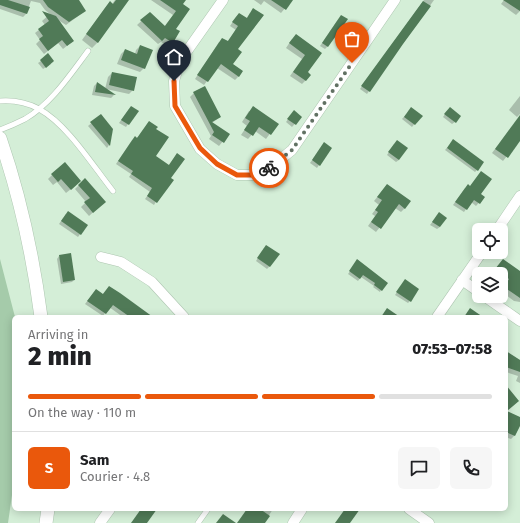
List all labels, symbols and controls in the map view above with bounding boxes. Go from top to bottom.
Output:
pin [335,22,369,63]
icon: bag [341,28,363,50]
pin [157,40,191,81]
icon: home [163,46,185,68]
courier [249,148,289,188]
icon: bike [258,157,280,179]
map controls [472,223,508,303]
button: locate [472,223,508,259]
button: layers [472,267,508,303]
text: Arriving in [28,327,88,342]
text: 07:53–07:58 [412,340,492,358]
text: 2 min [28,341,92,372]
text: On the way · 110 m [28,405,136,420]
button: chat [398,447,440,489]
button: phone [450,447,492,489]
text: Sam [80,451,109,469]
text: S [45,459,53,477]
text: Courier · 4.8 [80,469,150,484]

